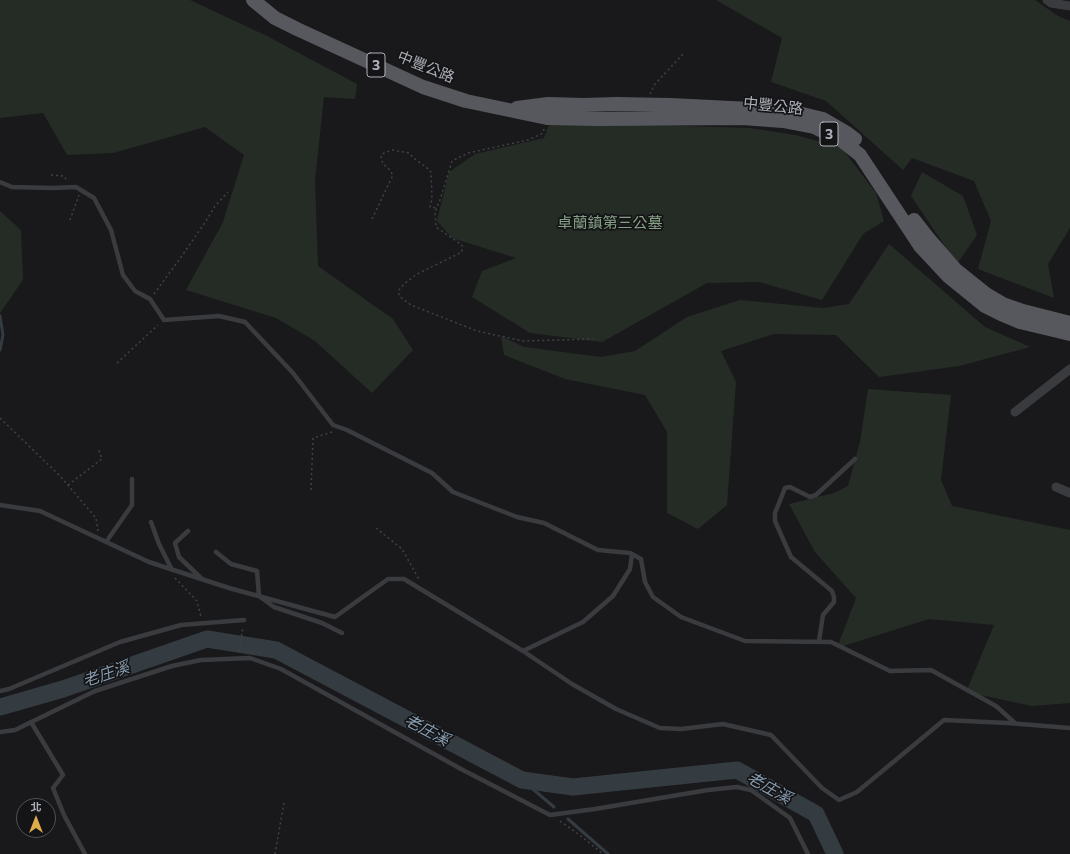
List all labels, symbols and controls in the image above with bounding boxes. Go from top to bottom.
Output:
street label: 中豐公路 [395,47,457,87]
road number: 3 [367,53,385,77]
street label: 中豐公路 [742,94,804,118]
road number: 3 [820,122,838,146]
park label: 卓蘭鎮第三公墓 [558,214,662,232]
water label: 老庄溪 [80,657,132,691]
water label: 老庄溪 [401,710,453,750]
water label: 老庄溪 [743,768,795,808]
north arrow [16,798,56,838]
text: 北 [31,800,42,813]

